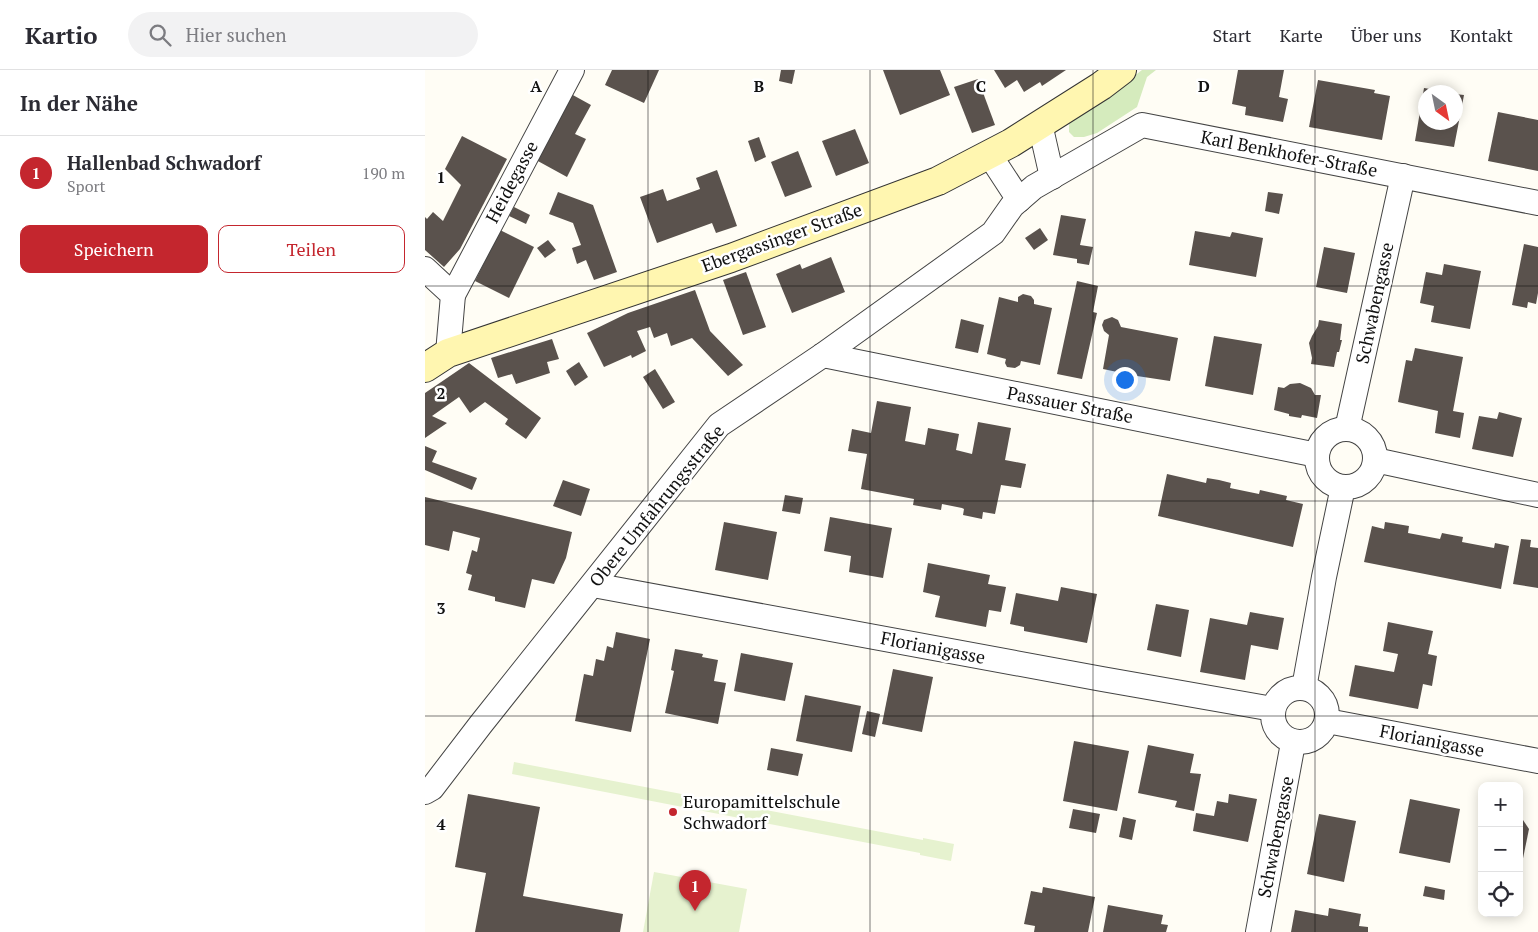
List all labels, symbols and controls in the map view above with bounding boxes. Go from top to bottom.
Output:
search box [128,12,478,57]
text: Kartio [25,19,98,51]
icon: search [146,21,174,49]
text: Hier suchen [186,22,287,47]
text: Start [1212,23,1251,47]
text: Karte [1279,23,1323,47]
text: Über uns [1351,23,1422,47]
text: Kontakt [1450,23,1513,47]
text: A [530,75,542,97]
text: B [754,75,764,97]
text: C [976,75,986,97]
text: D [1198,75,1210,97]
north arrow [1418,85,1463,130]
text: In der Nähe [20,89,138,117]
street label: Karl Benkhofer-Straße [1199,124,1380,182]
street label: Heidegasse [479,136,543,227]
text: Hallenbad Schwadorf [67,150,261,175]
text: 1 [31,162,41,184]
text: 190 m [362,162,405,184]
text: 1 [436,166,446,188]
text: Sport [67,175,106,197]
street label: Ebergassinger Straße [698,197,865,277]
button: Speichern [20,225,208,273]
button: Teilen [218,225,405,273]
street label: Schwabengasse [1349,240,1399,366]
your location [1112,367,1138,393]
street label: Passauer Straße [1005,380,1135,428]
text: 2 [436,382,446,404]
street label: Obere Umfahrungsstraße [583,419,729,591]
text: 3 [436,597,446,619]
street label: Florianigasse [879,625,987,669]
street label: Florianigasse [1378,718,1486,762]
street label: Schwabengasse [1251,774,1299,900]
map controls [1478,782,1523,917]
button: + [1478,782,1523,827]
place label: Europamittelschule Schwadorf [683,789,840,834]
marker: Europamittelschule Schwadorf [667,806,679,818]
text: 4 [436,813,446,835]
button: − [1478,827,1523,872]
pin: 1 [679,870,711,911]
button: locate [1478,872,1523,917]

